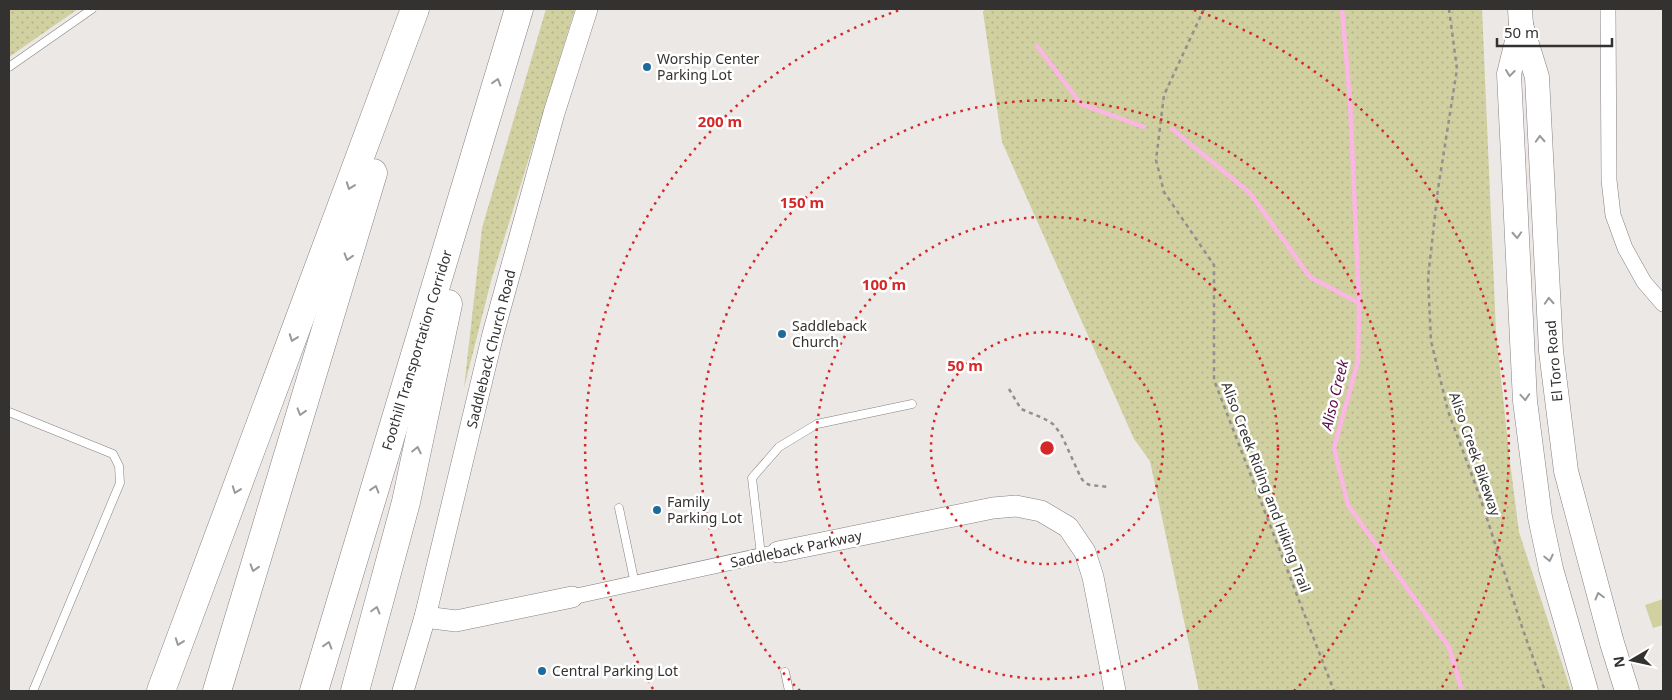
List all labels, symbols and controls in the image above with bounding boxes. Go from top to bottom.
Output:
scale bar [1497,15,1612,47]
text: 50 m [1504,22,1539,42]
place label: Worship Center Parking Lot [657,49,760,84]
marker: Worship Center Parking Lot [641,61,653,73]
one-way arrow [1505,69,1516,77]
one-way arrow [492,78,502,87]
text: 200 m [698,111,742,131]
one-way arrow [1535,135,1546,143]
one-way arrow [346,181,356,190]
text: 150 m [780,192,824,212]
one-way arrow [1512,231,1523,239]
street label: Foothill Transportation Corridor [377,247,456,452]
one-way arrow [343,252,353,260]
street label: Saddleback Church Road [462,268,519,430]
text: 100 m [862,274,906,294]
one-way arrow [1543,297,1554,305]
place label: Saddleback Church [792,316,867,351]
street label: El Toro Road [1540,320,1567,403]
marker: Saddleback Church [776,328,788,340]
one-way arrow [289,333,299,342]
text: 50 m [947,355,983,375]
water label: Aliso Creek [1315,357,1353,433]
street label: Aliso Creek Riding and Hiking Trail [1217,379,1315,595]
street label: Aliso Creek Bikeway [1445,389,1506,519]
one-way arrow [1520,394,1531,402]
one-way arrow [296,408,306,416]
centre of rings [1038,439,1056,457]
one-way arrow [411,446,421,454]
one-way arrow [232,485,242,494]
one-way arrow [369,485,379,494]
place label: Family Parking Lot [667,492,742,527]
marker: Family Parking Lot [651,504,663,516]
street label: Saddleback Parkway [728,525,864,572]
one-way arrow [1543,554,1554,562]
one-way arrow [250,563,260,571]
one-way arrow [1594,591,1605,600]
one-way arrow [371,607,381,615]
north arrow [1607,635,1657,685]
one-way arrow [175,638,185,646]
one-way arrow [323,641,333,649]
text: N [1608,655,1629,669]
place label: Central Parking Lot [552,661,678,680]
marker: Central Parking Lot [536,665,548,677]

